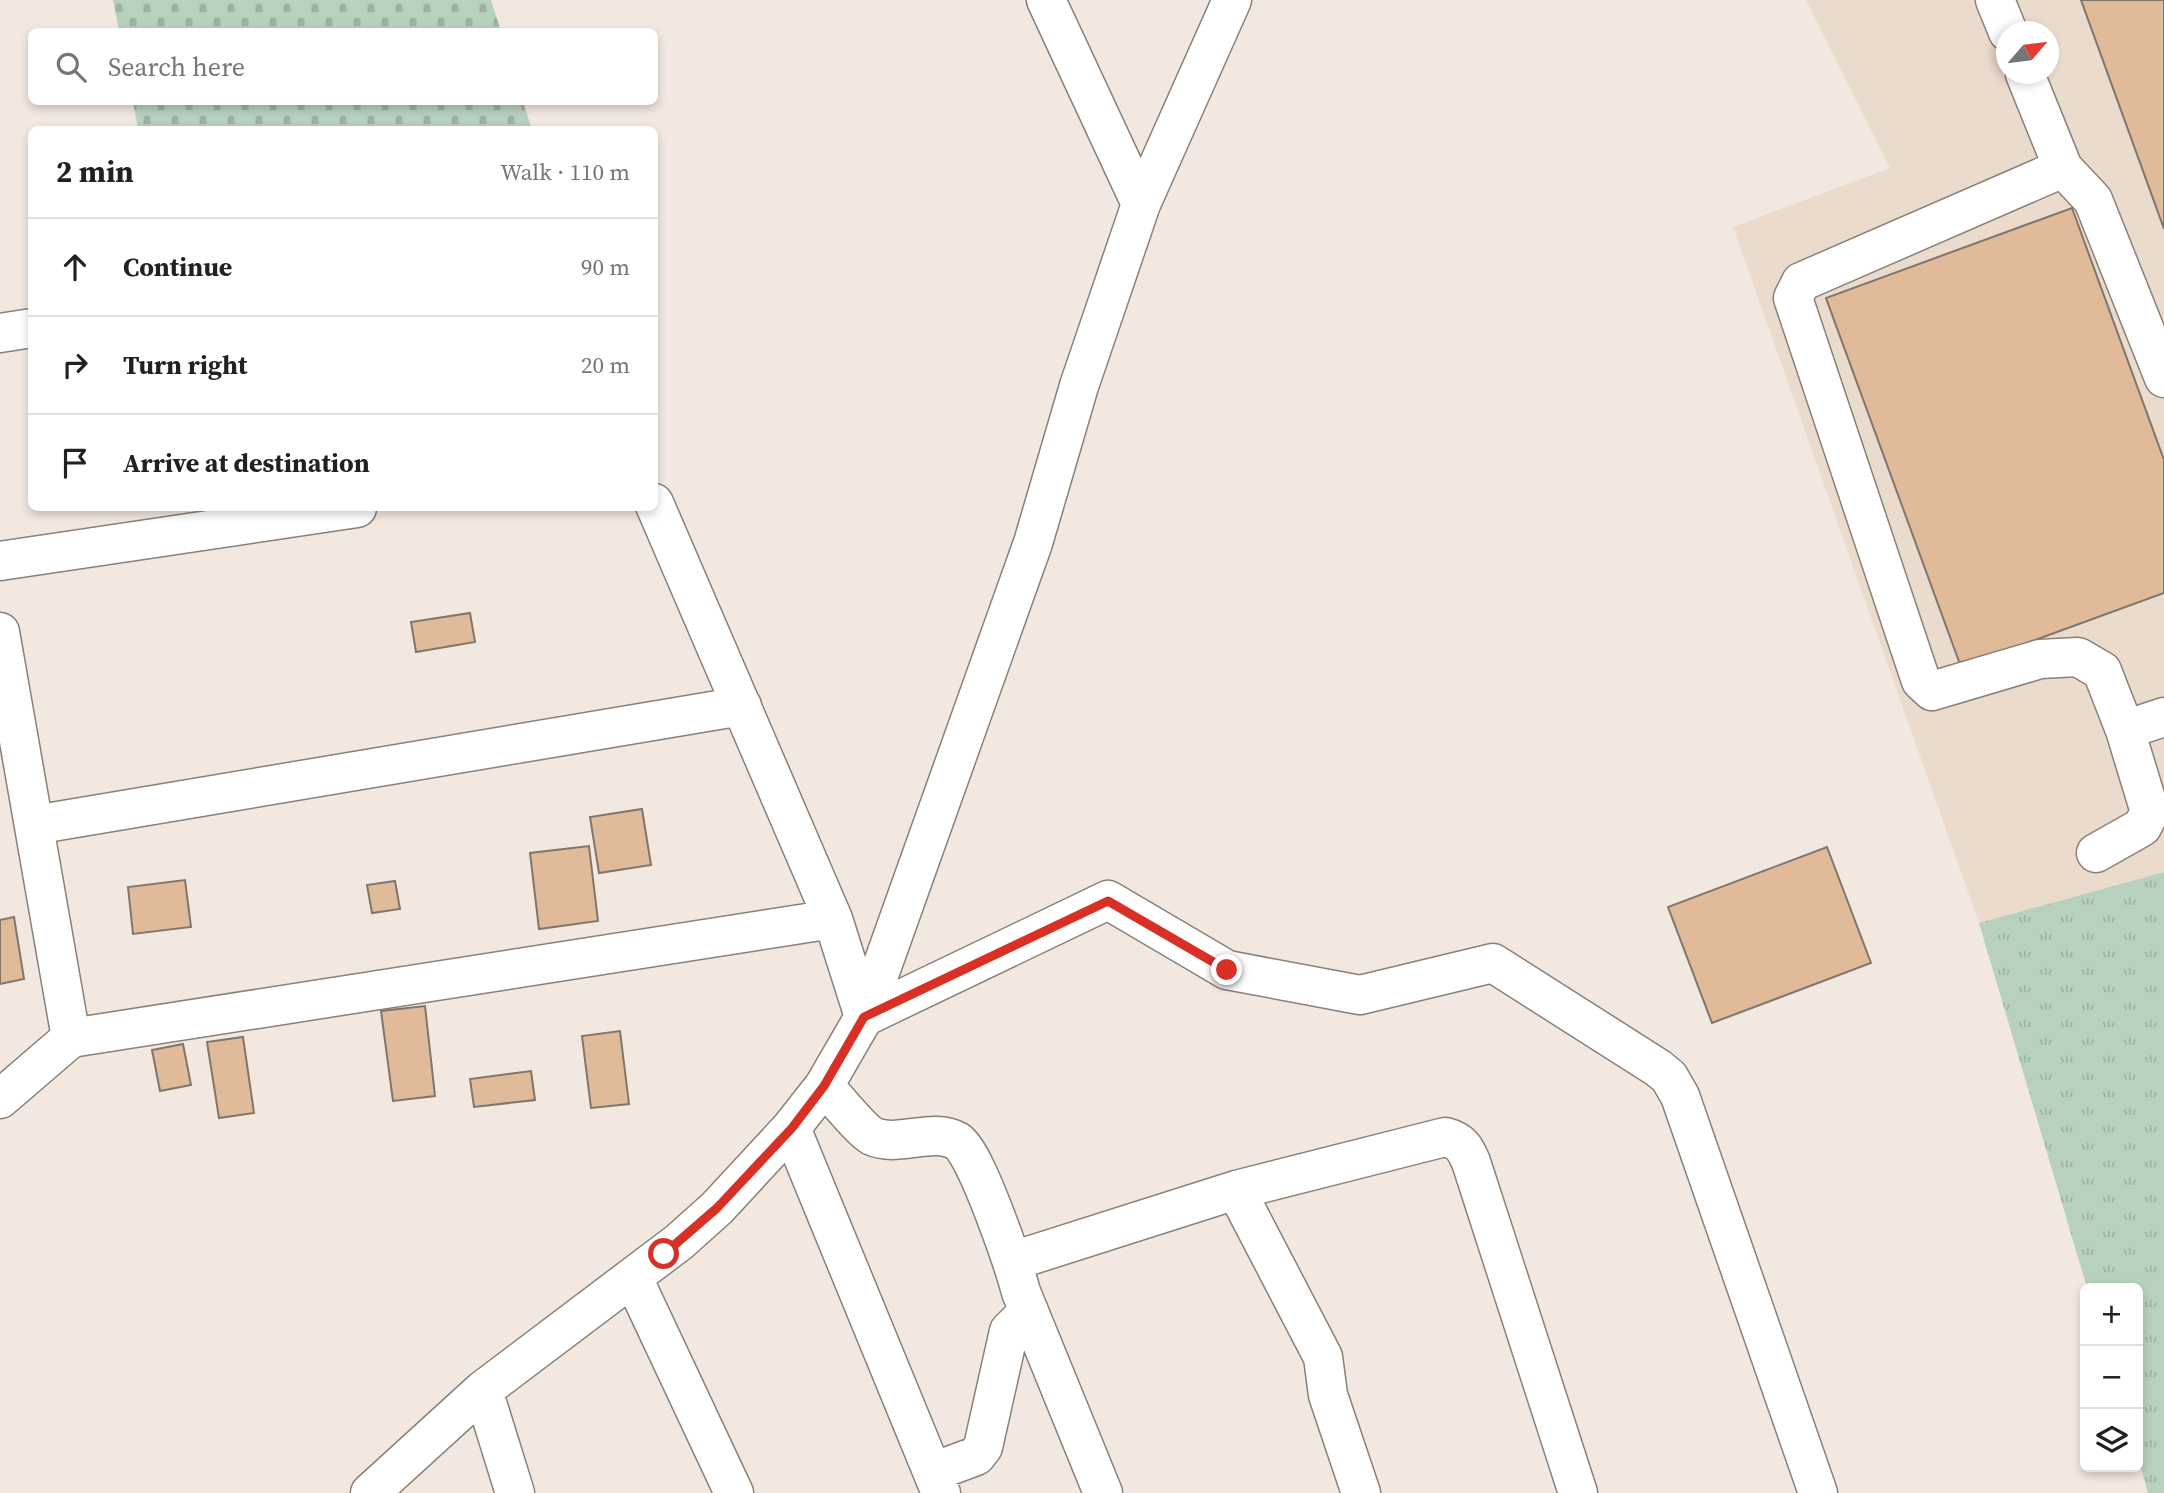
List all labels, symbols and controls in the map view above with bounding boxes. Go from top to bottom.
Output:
north arrow [1996,21,2059,84]
search box [28,28,658,105]
icon: search [52,48,90,86]
text: Search here [108,49,245,85]
text: 2 min [56,151,134,192]
text: Walk · 110 m [500,156,630,188]
icon: ahead [56,248,94,286]
text: Continue [123,249,232,285]
text: 90 m [581,251,630,283]
icon: right [56,346,94,384]
text: Turn right [123,347,247,383]
text: 20 m [581,349,630,381]
icon: arrive [56,444,94,482]
text: Arrive at destination [123,445,370,481]
route end [1211,954,1242,985]
route start [648,1238,679,1269]
map controls [2080,1283,2143,1472]
button: + [2080,1283,2143,1346]
button: − [2080,1346,2143,1409]
button: layers [2080,1409,2143,1472]

